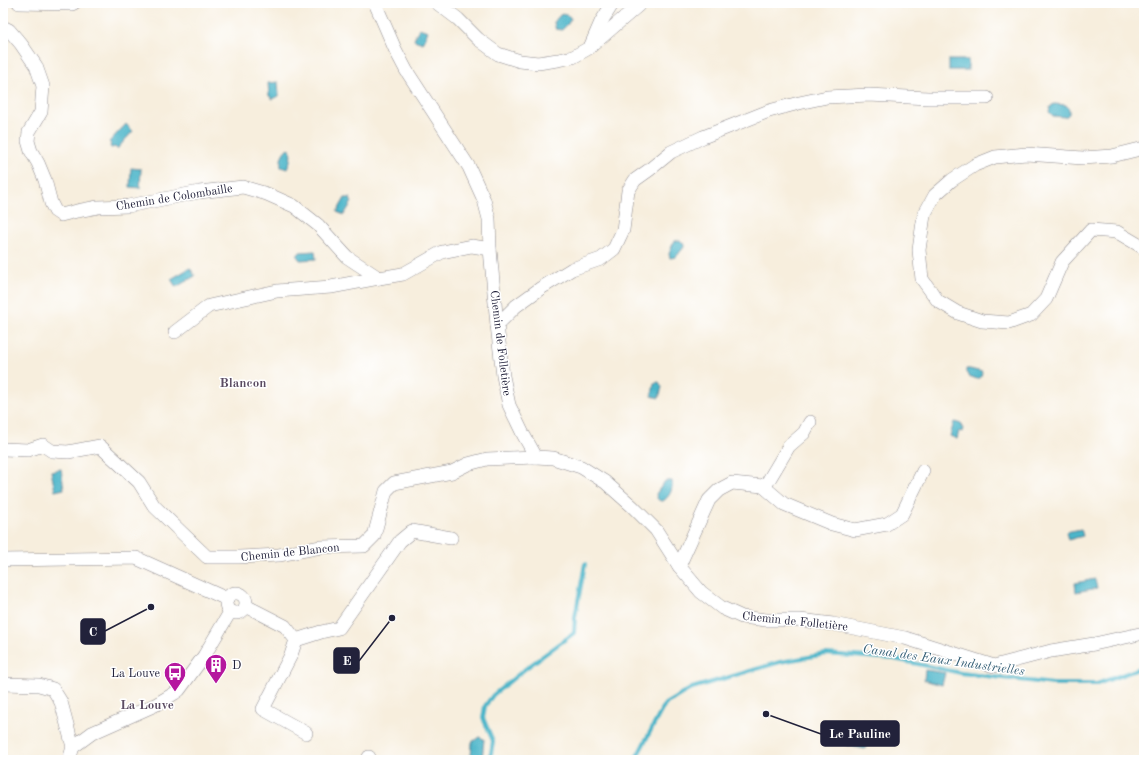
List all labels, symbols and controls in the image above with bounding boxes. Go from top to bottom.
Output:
street label: Chemin de Colombaille [115,183,234,213]
street label: Chemin de Folletière [488,290,513,397]
district label: Blancon [220,377,266,390]
street label: Chemin de Blancon [240,542,341,564]
street label: Chemin de Folletière [741,610,849,634]
callout: C [81,619,105,644]
text: C [89,626,97,639]
water label: Canal des Eaux Industrielles [862,643,1026,678]
callout: E [334,648,359,673]
building icon: D [203,652,229,685]
text: E [343,655,352,668]
bus stop icon: La Louve [162,660,188,693]
place label: D [232,660,241,672]
place label: La Louve [111,668,160,680]
district label: La Louve [120,699,174,712]
callout: Le Pauline [821,721,899,746]
text: Le Pauline [829,728,891,741]

